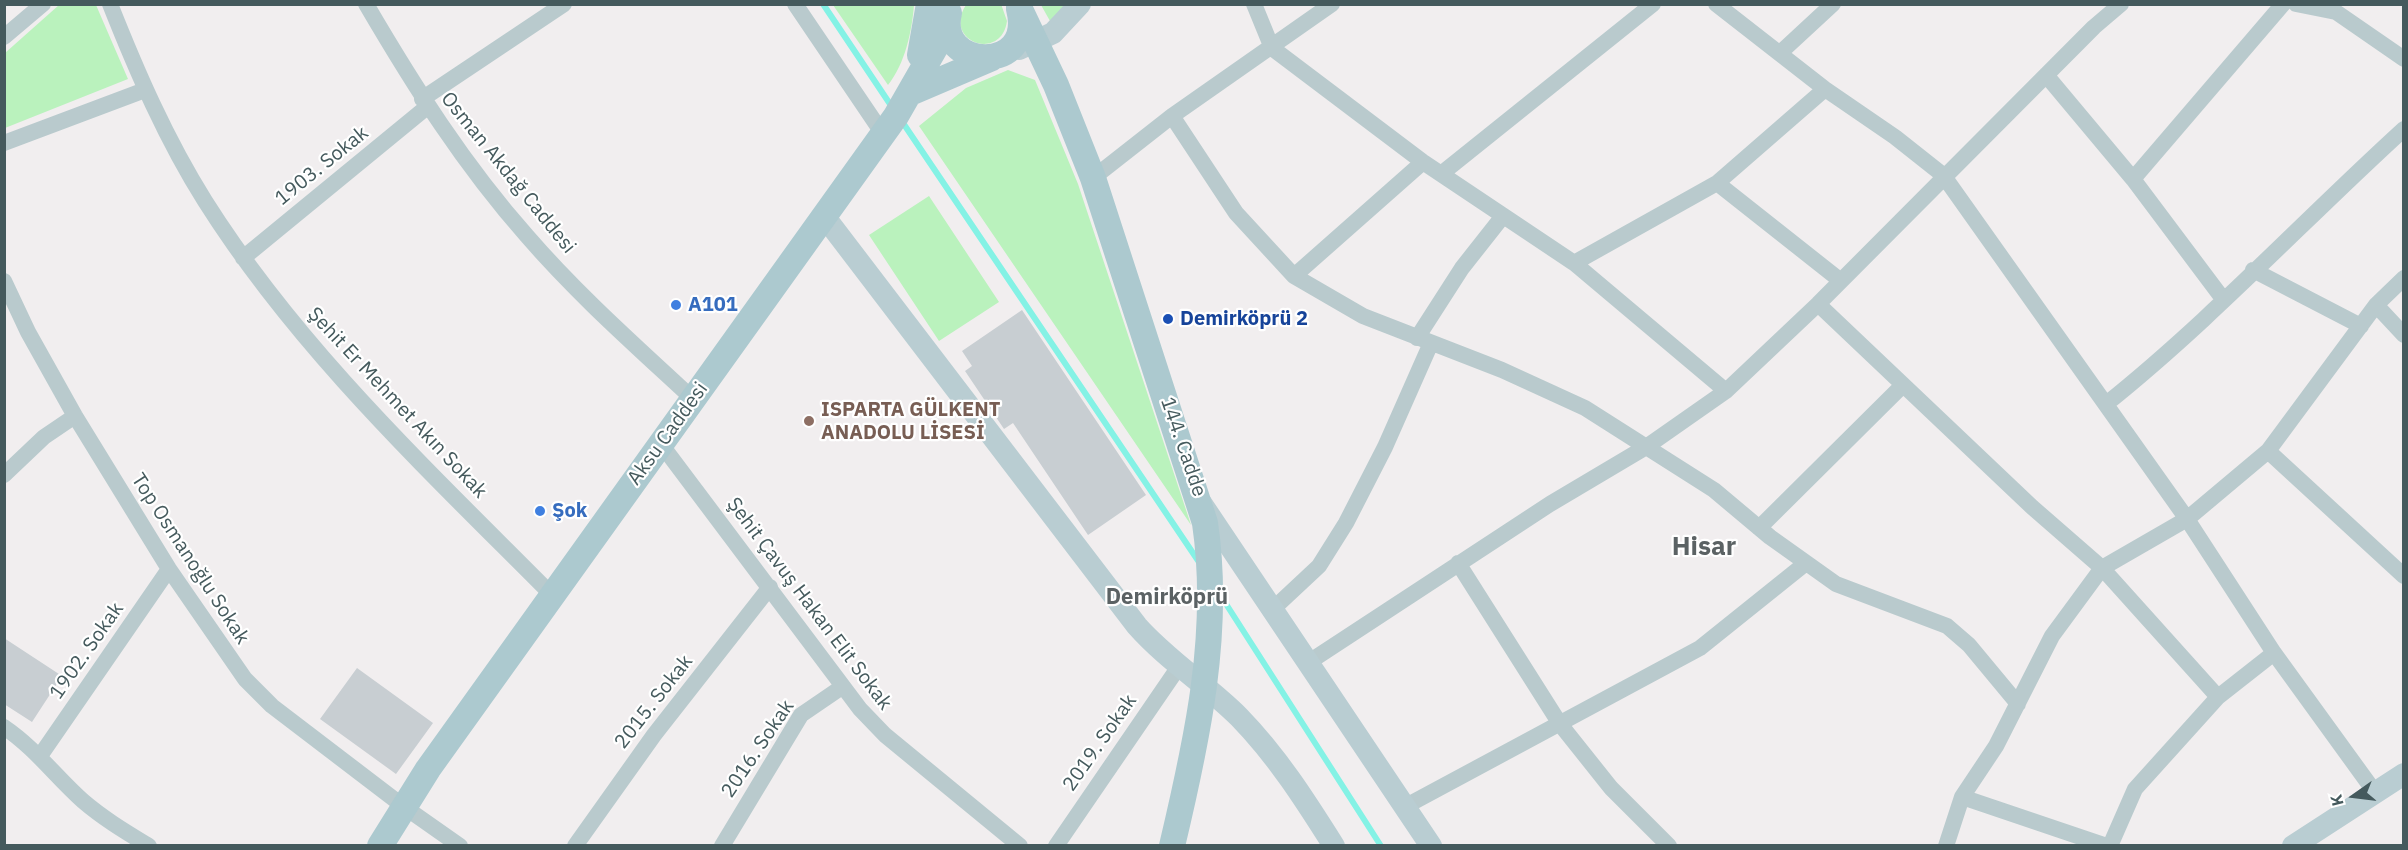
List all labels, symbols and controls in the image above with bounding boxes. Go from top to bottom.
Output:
street label: Osman Akdağ Caddesi [435,87,581,259]
street label: 1903. Sokak [271,121,373,211]
place label: A101 [688,293,738,317]
marker: A101 [669,298,683,312]
street label: Şehit Er Mehmet Akın Sokak [302,303,492,503]
place label: Demirköprü 2 [1180,307,1308,331]
marker: Demirköprü 2 [1161,312,1175,326]
street label: Aksu Caddesi [623,378,713,490]
street label: 144. Cadde [1155,394,1211,500]
place label: ISPARTA GÜLKENT ANADOLU LİSESİ [821,398,1000,445]
marker: ISPARTA GÜLKENT ANADOLU LİSESİ [802,414,816,428]
street label: Top Osmanoğlu Sokak [126,469,254,649]
street label: Şehit Çavuş Hakan Elit Sokak [721,493,897,715]
place label: Şok [552,499,587,523]
marker: Şok [533,504,547,518]
district label: Hisar [1672,531,1736,563]
district label: Demirköprü [1106,585,1228,611]
street label: 1902. Sokak [45,598,129,704]
street label: 2015. Sokak [610,650,698,754]
street label: 2019. Sokak [1058,690,1142,796]
street label: 2016. Sokak [717,696,799,802]
north arrow [2324,766,2384,826]
text: K [2325,793,2348,808]

